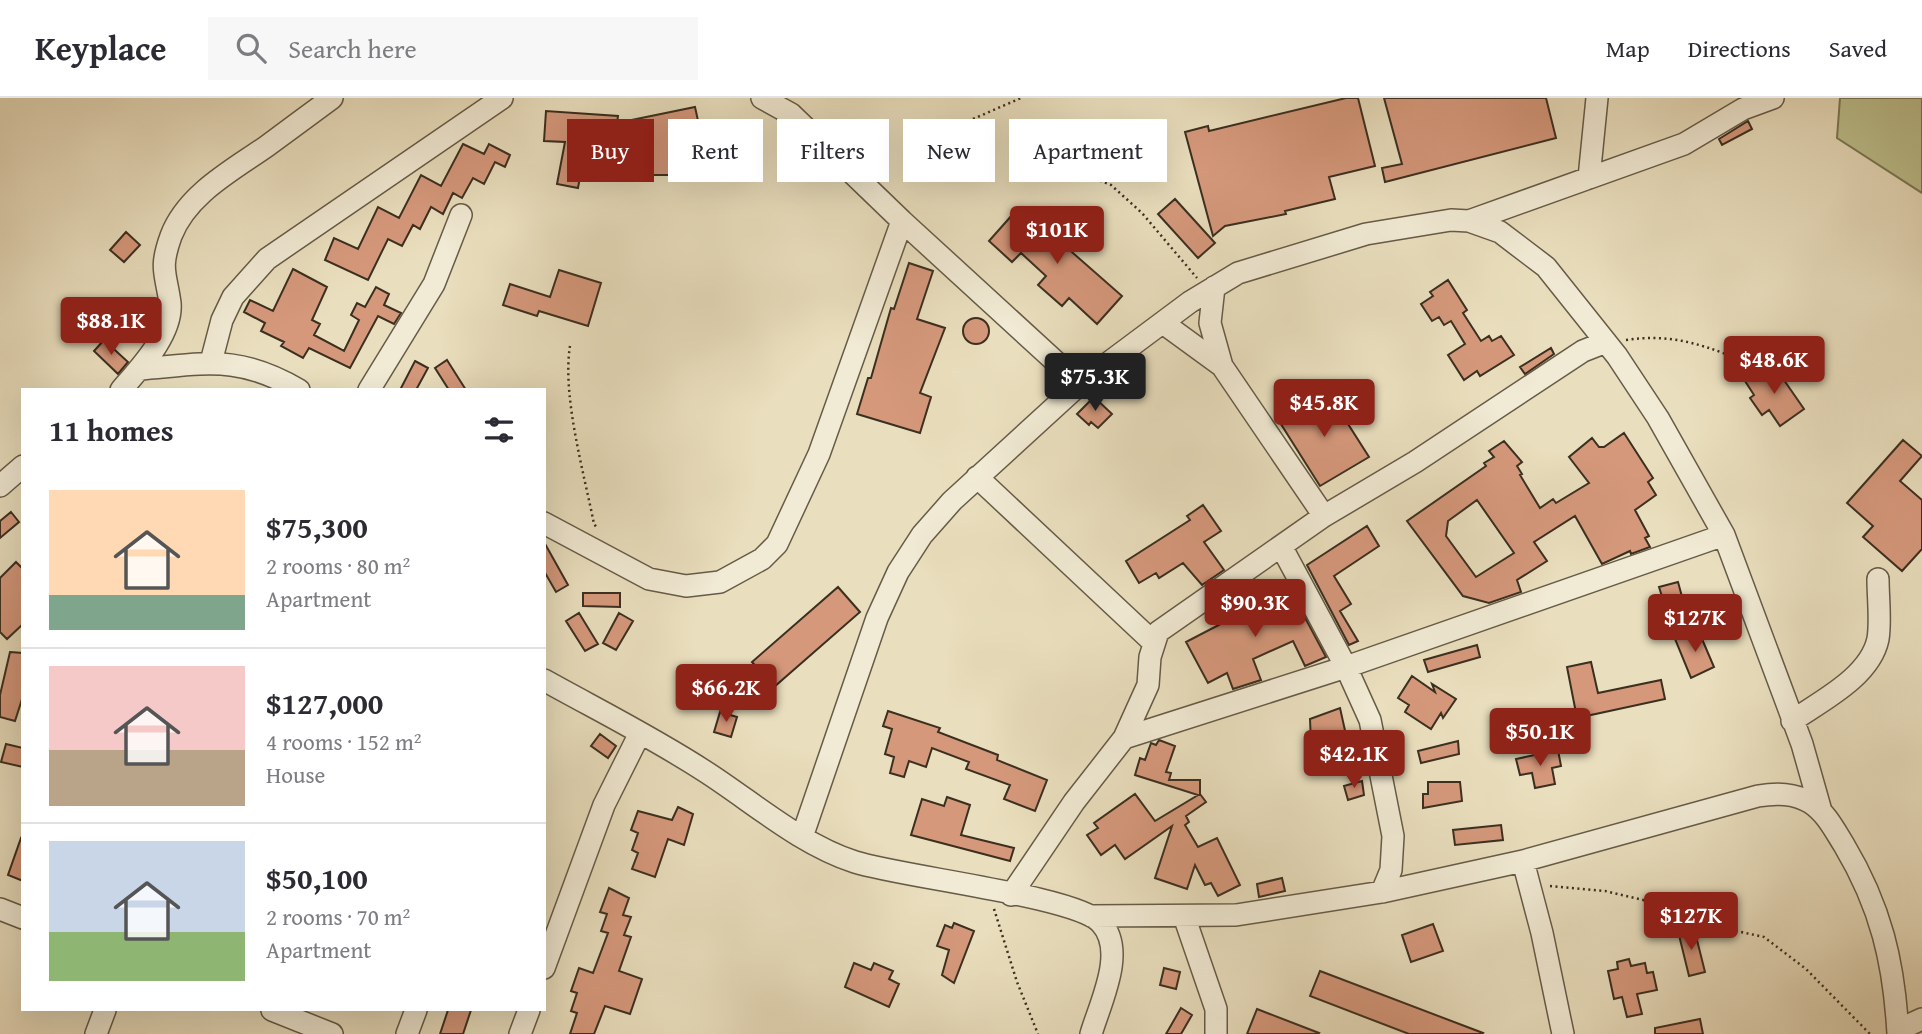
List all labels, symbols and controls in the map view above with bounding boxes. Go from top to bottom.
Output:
search box [208,17,698,80]
text: Keyplace [35,24,166,72]
icon: search [232,29,270,67]
text: Search here [288,29,417,68]
text: Map [1606,31,1650,66]
text: Directions [1688,31,1791,66]
text: Saved [1829,31,1887,66]
chip: Buy [567,119,654,182]
chip: Rent [668,119,763,182]
chip: Filters [777,119,889,182]
chip: New [903,119,995,182]
chip: Apartment [1009,119,1167,182]
pin: $101K [1008,206,1106,266]
text: $101K [1026,212,1088,245]
pin: $88.1K [54,298,168,357]
text: $88.1K [77,303,145,336]
pin: $48.6K [1717,336,1831,396]
text: $48.6K [1740,342,1808,375]
pin: $75.3K [1038,354,1152,413]
text: $75.3K [1061,359,1129,392]
pin: $45.8K [1267,380,1381,439]
text: $45.8K [1290,385,1358,418]
text: 11 homes [49,408,174,452]
icon: filters [480,411,518,449]
text: $75,300 [266,505,368,549]
icon: home [105,518,189,602]
text: 2 rooms · 80 m² [266,549,410,582]
pin: $90.3K [1198,580,1312,639]
text: Apartment [266,582,371,615]
text: $90.3K [1221,585,1289,618]
pin: $127K [1646,594,1744,654]
text: $127K [1664,600,1726,633]
pin: $66.2K [669,664,783,724]
text: $66.2K [692,670,760,703]
text: $127,000 [266,681,383,725]
icon: home [105,694,189,778]
pin: $50.1K [1483,708,1597,768]
text: $50.1K [1506,714,1574,747]
text: 4 rooms · 152 m² [266,725,421,758]
pin: $42.1K [1297,730,1411,790]
text: $42.1K [1320,736,1388,769]
text: House [266,758,325,791]
text: $50,100 [266,856,368,900]
icon: home [105,869,189,953]
pin: $127K [1642,892,1740,952]
text: $127K [1660,898,1722,931]
text: 2 rooms · 70 m² [266,900,410,933]
text: Apartment [266,933,371,966]

